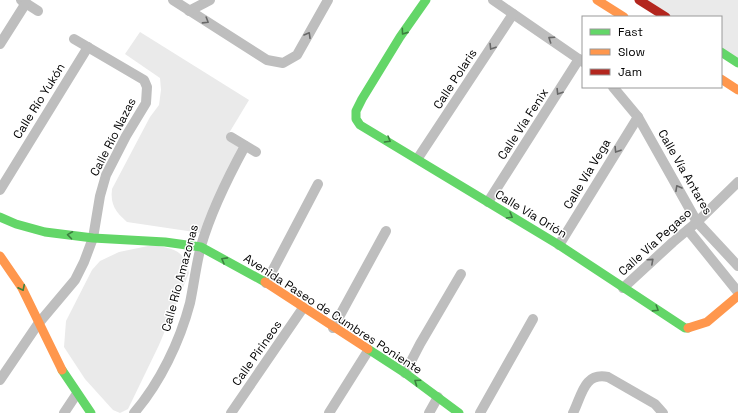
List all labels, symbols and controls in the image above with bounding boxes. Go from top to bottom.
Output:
one-way arrow [202,16,209,24]
legend [582,16,722,88]
text: Fast [618,24,643,40]
one-way arrow [401,28,409,35]
one-way arrow [304,32,311,39]
one-way arrow [549,37,556,44]
one-way arrow [489,43,497,50]
text: Slow [618,44,645,60]
street label: Calle Polaris [430,46,480,112]
street label: Calle Río Yukón [9,60,69,142]
text: Jam [618,64,642,80]
street label: Calle Vía Fenix [494,85,552,163]
one-way arrow [556,88,563,95]
street label: Calle Río Nazas [86,95,140,179]
street label: Calle Vía Antares [654,127,716,217]
one-way arrow [384,136,391,143]
street label: Calle Vía Vega [560,136,614,212]
one-way arrow [614,146,622,153]
one-way arrow [676,185,683,192]
street label: Calle Vía Orión [492,186,570,242]
street label: Calle Vía Pegaso [615,205,695,279]
one-way arrow [506,211,513,219]
street label: Calle Río Amazonas [158,223,202,333]
one-way arrow [67,231,73,240]
street label: Avenida Paseo de Cumbres Poniente [241,250,425,378]
one-way arrow [221,257,228,264]
one-way arrow [646,259,654,266]
one-way arrow [17,284,25,291]
one-way arrow [652,304,659,312]
street label: Calle Pirineos [229,317,285,389]
one-way arrow [414,380,421,387]

